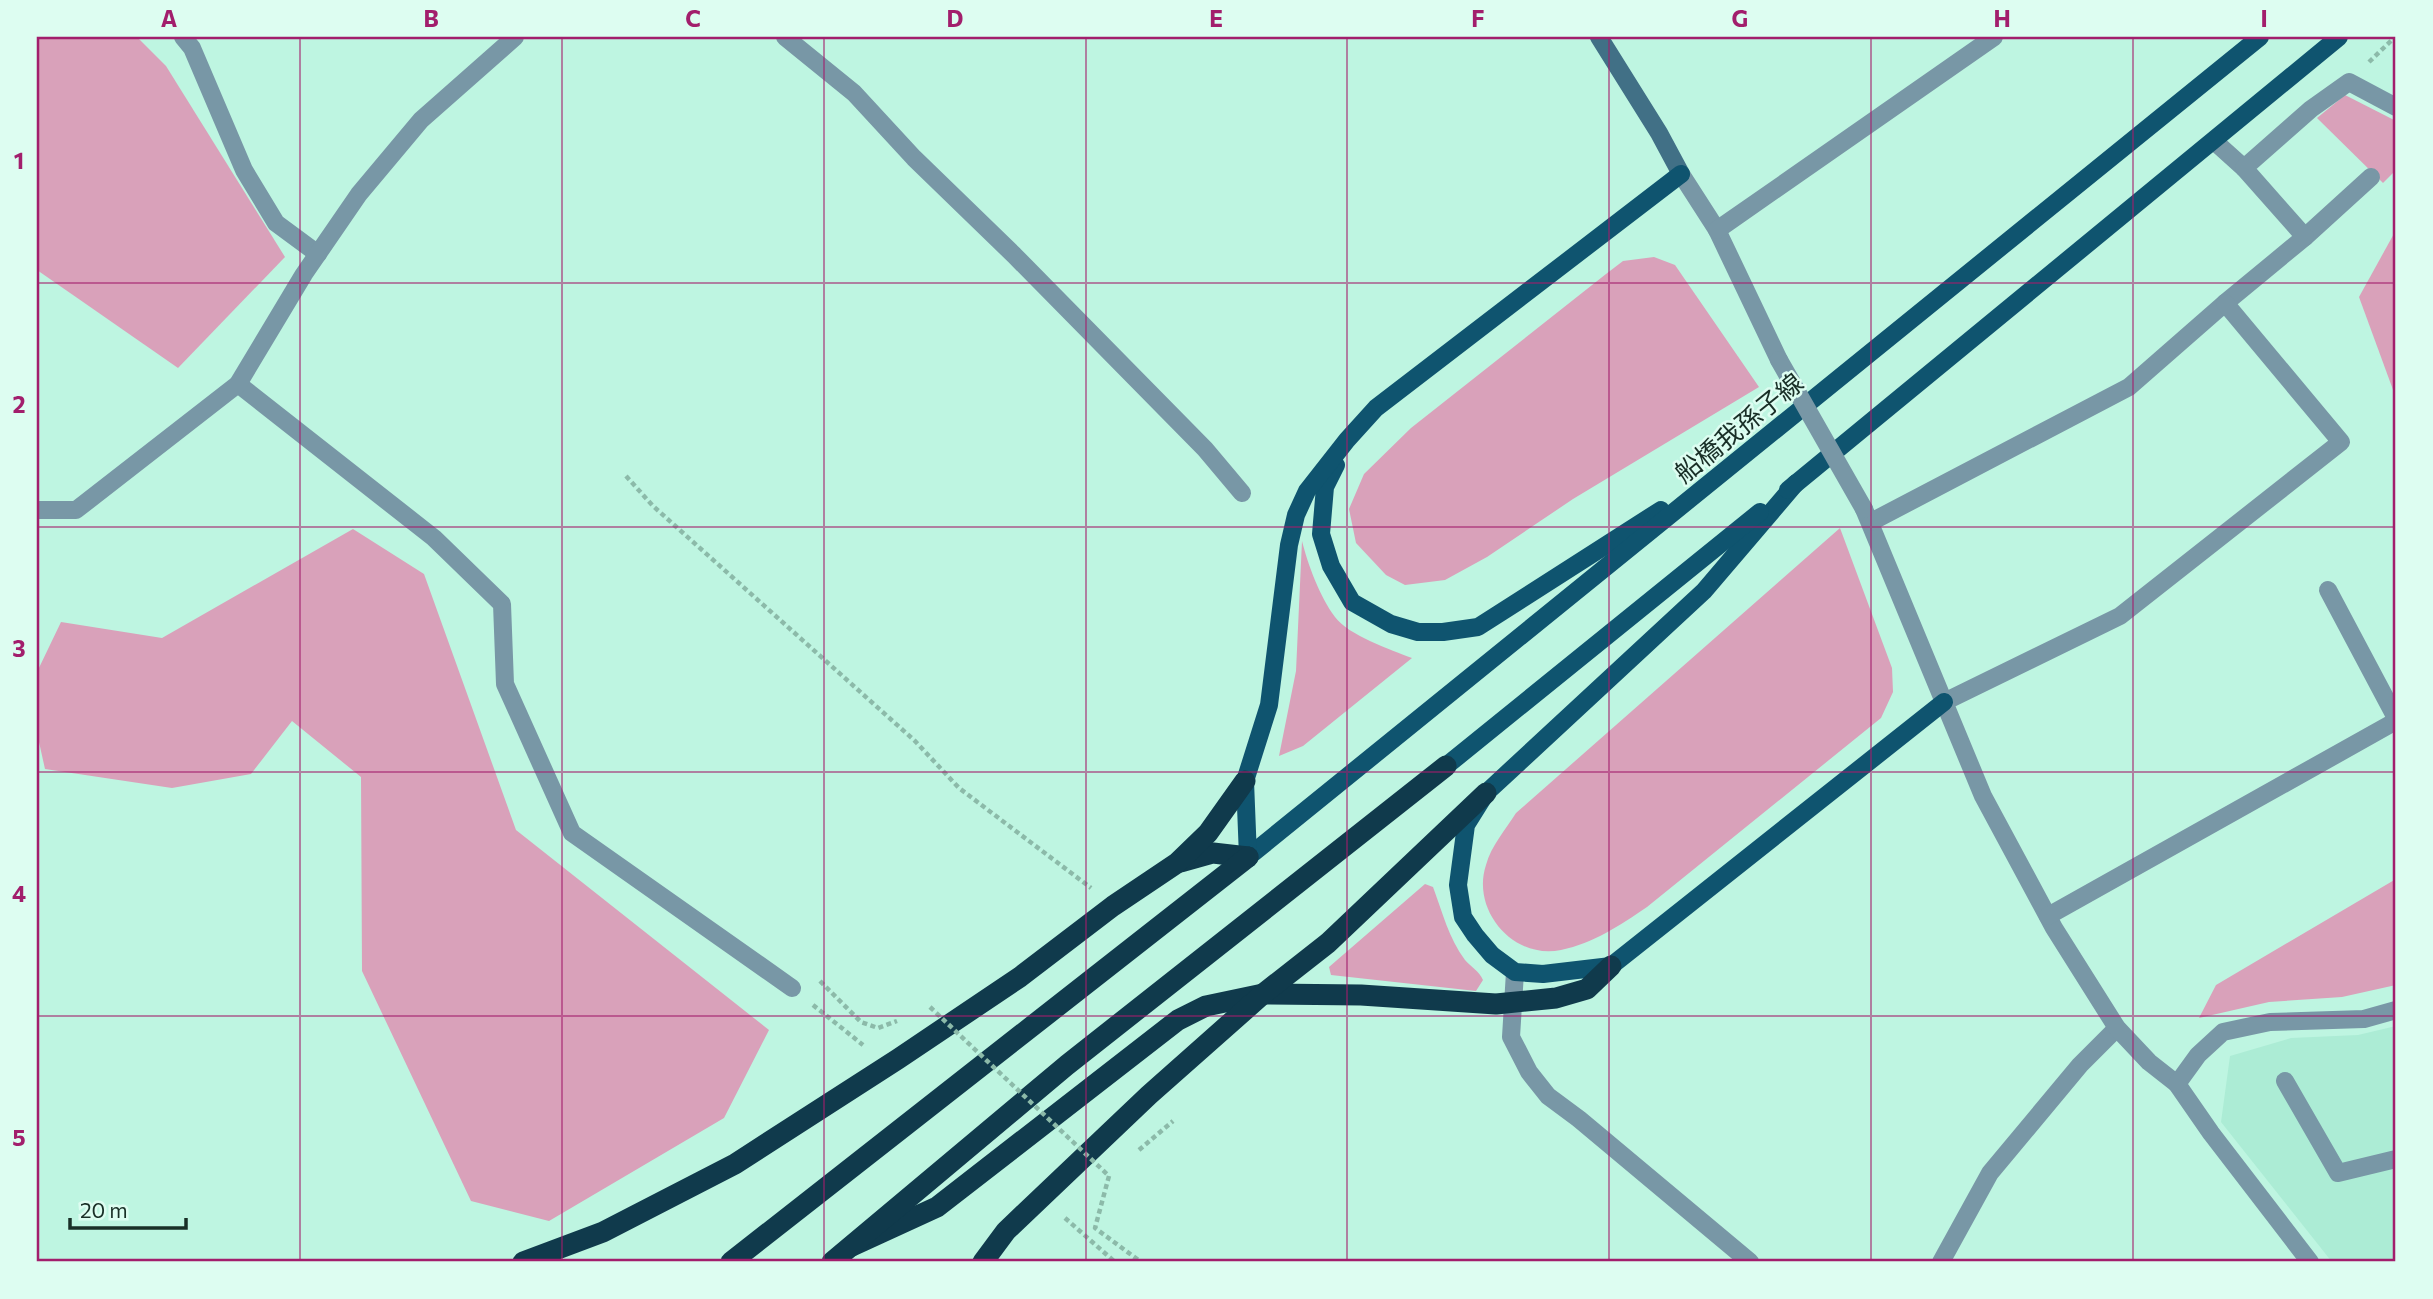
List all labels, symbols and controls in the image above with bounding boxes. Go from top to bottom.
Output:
text: A [161,4,178,32]
text: B [423,4,439,32]
text: C [685,4,701,32]
text: D [947,4,964,32]
text: E [1209,4,1223,32]
text: F [1471,4,1485,32]
text: G [1732,4,1748,32]
text: H [1993,4,2011,32]
text: I [2260,4,2268,32]
text: 1 [14,146,24,174]
street label: 船橋我孫子線 [1668,366,1808,488]
text: 2 [12,390,26,418]
text: 3 [12,634,26,662]
text: 4 [12,879,26,907]
text: 5 [12,1123,26,1151]
scale bar [70,1187,186,1231]
text: 20 m [80,1197,128,1222]

